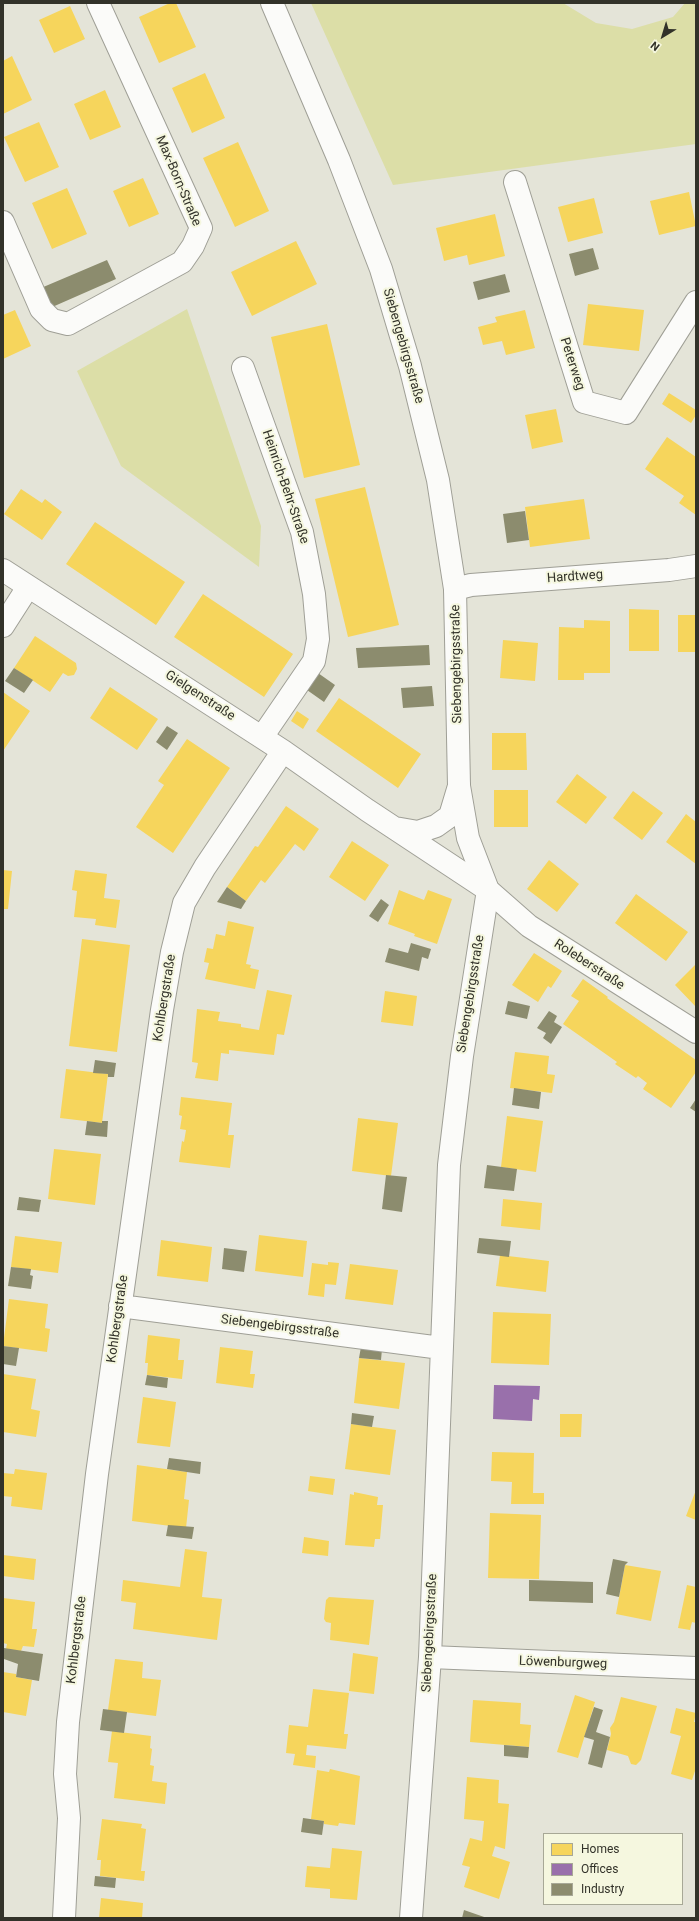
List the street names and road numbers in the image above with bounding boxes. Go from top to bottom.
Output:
street label: Max-Born-Straße [152,133,204,229]
street label: Siebengebirgsstraße [379,287,427,405]
street label: Peterweg [556,336,588,392]
street label: Heinrich-Behr-Straße [258,428,312,546]
street label: Hardtweg [546,567,604,587]
street label: Siebengebirgsstraße [448,604,466,724]
street label: Gielgenstraße [162,668,238,724]
street label: Siebengebirgsstraße [454,934,488,1054]
street label: Roleberstraße [551,936,627,994]
street label: Kohlbergstraße [150,953,180,1043]
street label: Kohlbergstraße [104,1274,132,1364]
street label: Siebengebirgsstraße [220,1312,340,1342]
street label: Siebengebirgsstraße [419,1573,441,1693]
street label: Kohlbergstraße [64,1595,90,1685]
street label: Löwenburgweg [519,1654,607,1672]

